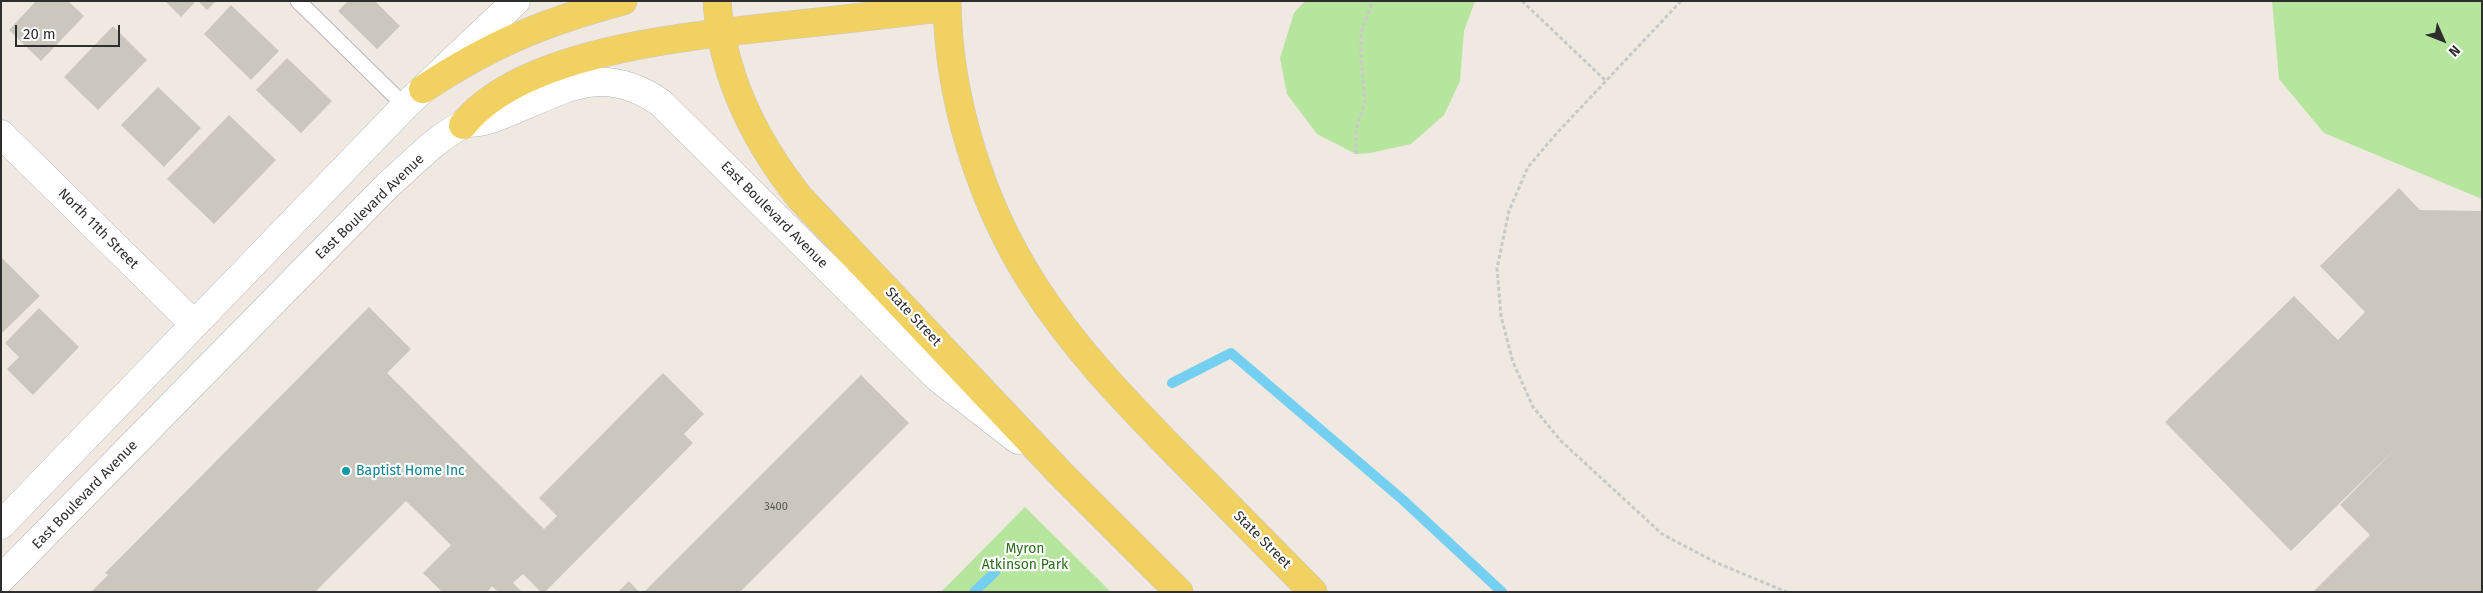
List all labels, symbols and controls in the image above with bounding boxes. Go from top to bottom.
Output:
scale bar [18,15,122,47]
north arrow [2418,15,2468,65]
text: 20 m [23,25,56,43]
text: N [2445,42,2463,60]
street label: East Boulevard Avenue [312,151,428,263]
street label: East Boulevard Avenue [717,158,831,272]
street label: North 11th Street [54,185,142,273]
street label: State Street [881,284,945,350]
street label: East Boulevard Avenue [29,437,141,553]
place label: Baptist Home Inc [356,463,465,479]
marker: Baptist Home Inc [340,465,352,477]
house number: 3400 [764,500,788,514]
street label: State Street [1230,508,1294,572]
park label: Myron Atkinson Park [982,541,1068,574]

